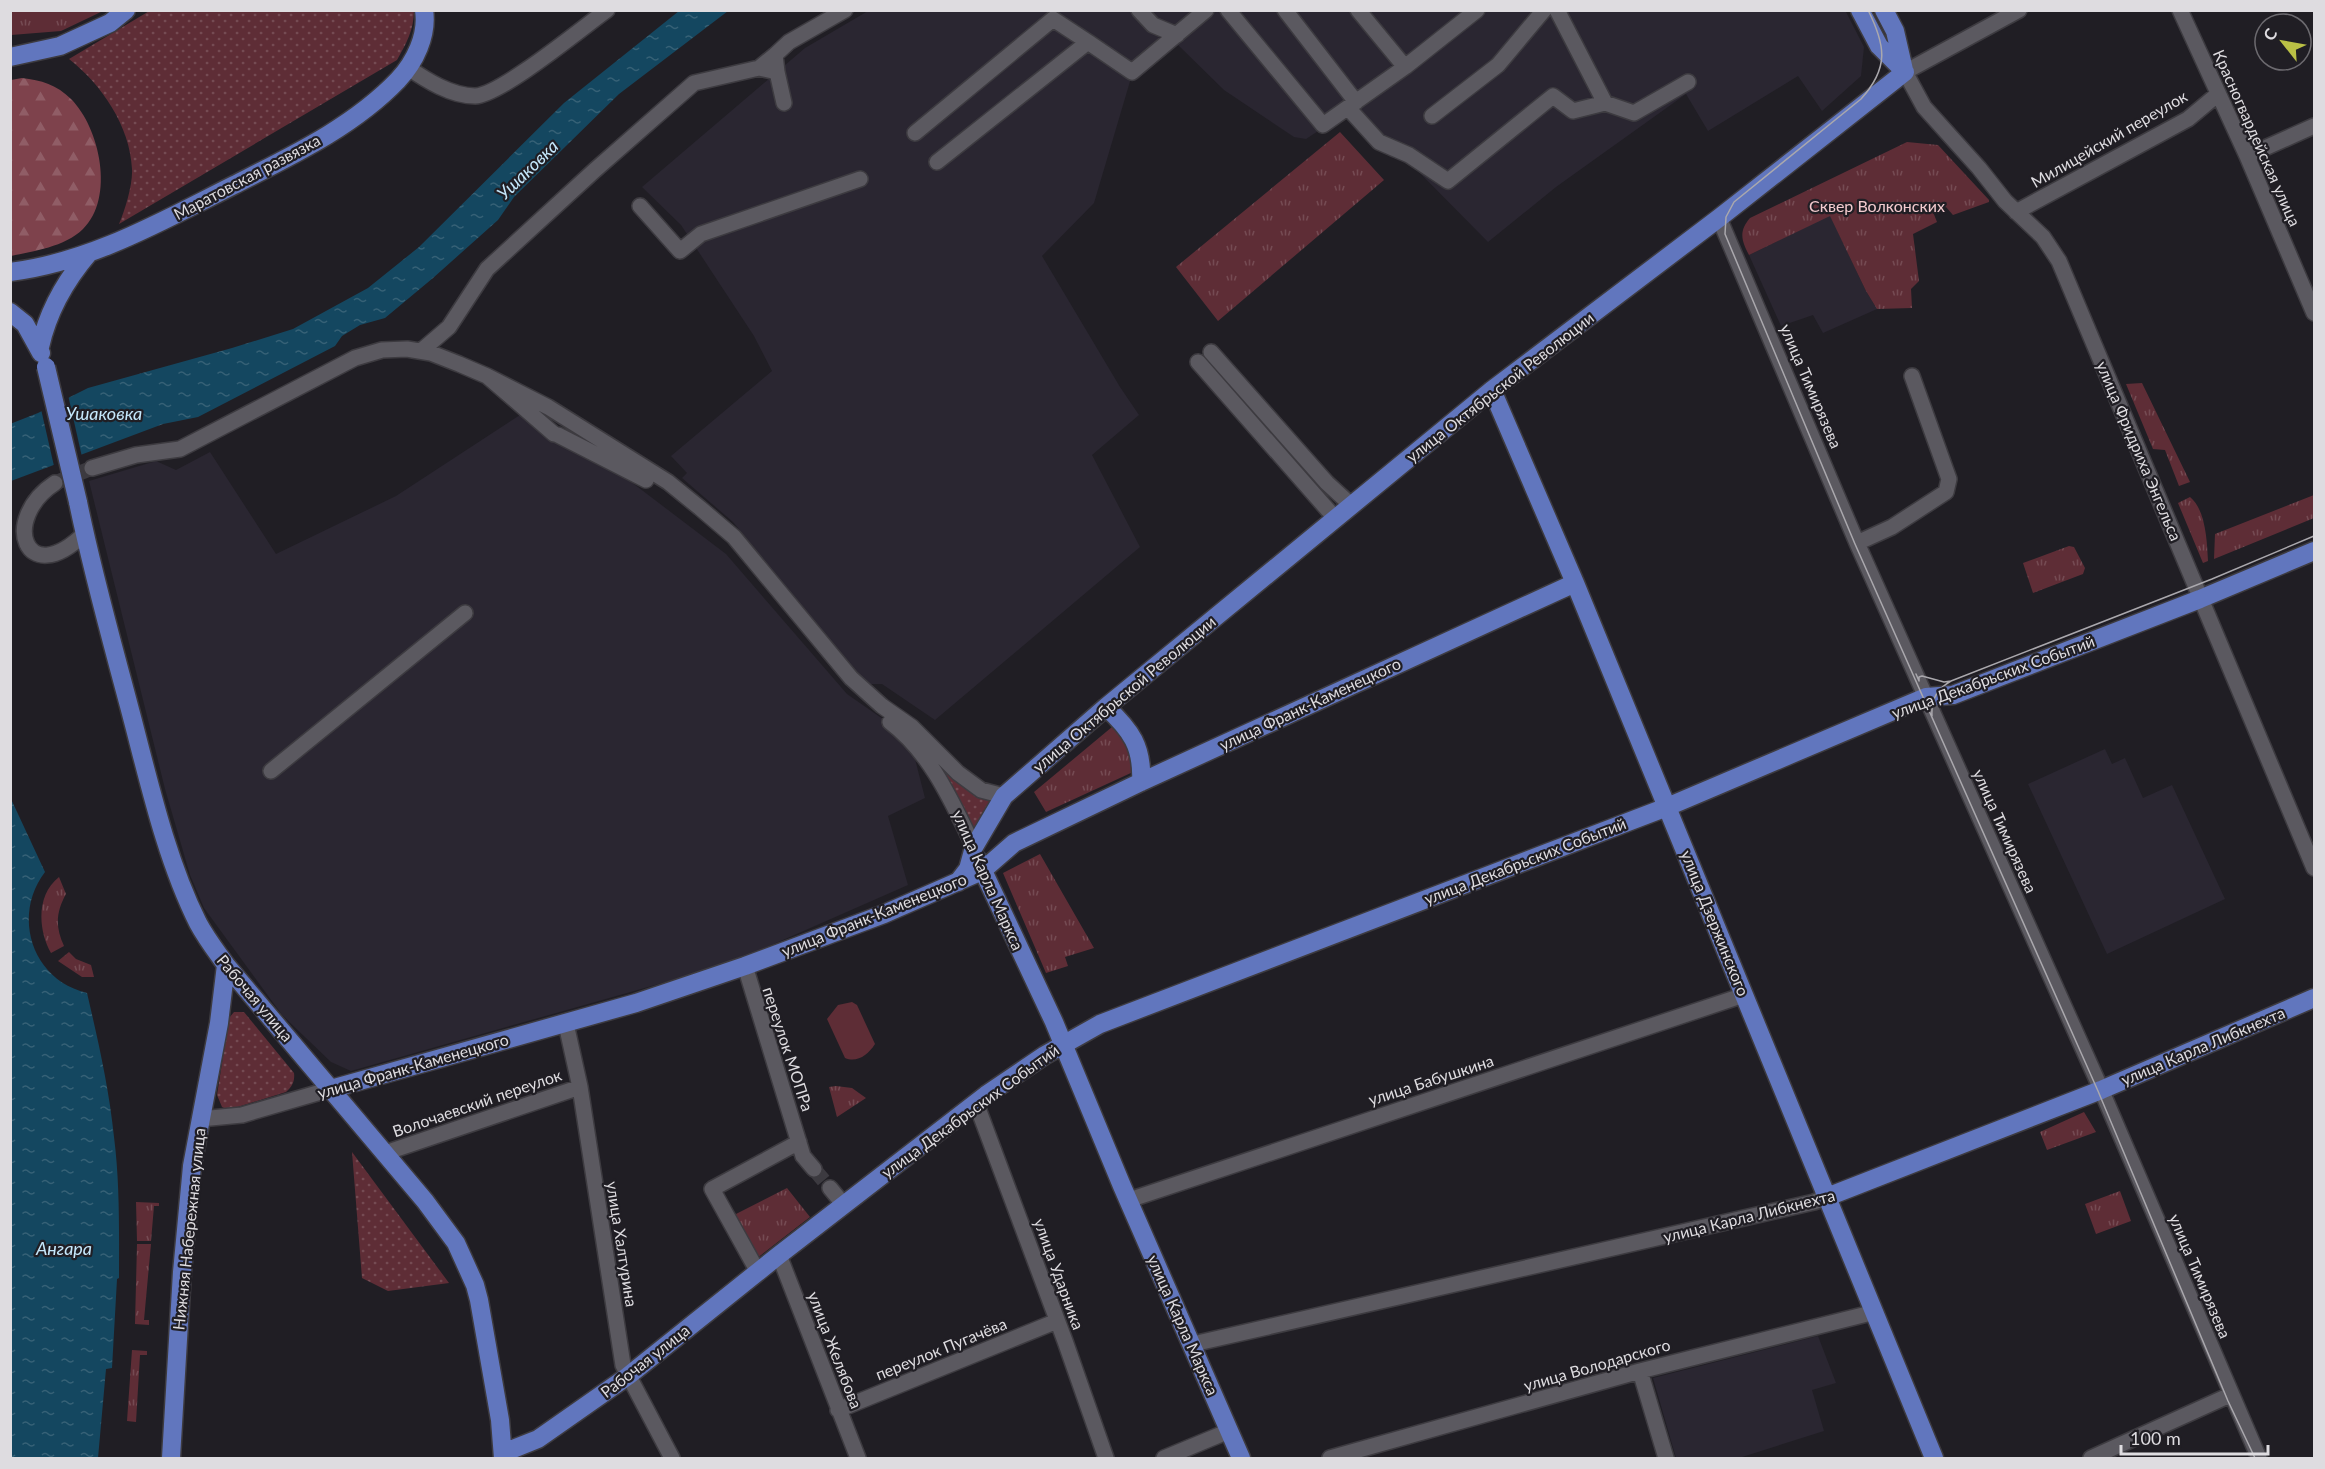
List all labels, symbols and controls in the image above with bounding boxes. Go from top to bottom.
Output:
north arrow [2253,12,2313,72]
text: С [2259,24,2281,43]
street label: Красногвардейская улица [2210,47,2305,229]
street label: Милицейский переулок [2027,86,2191,191]
street label: Маратовская развязка [170,130,323,223]
water label: Ушаковка [492,135,563,204]
park label: Сквер Волконских [1809,196,1945,215]
street label: улица Октябрьской Революции [1402,307,1597,466]
street label: улица Тимирязева [1777,321,1846,451]
street label: улица Фридриха Энгельса [2093,358,2186,544]
water label: Ушаковка [66,402,142,424]
street label: улица Октябрьской Революции [1028,612,1219,776]
street label: улица Декабрьских Событий [1889,631,2097,722]
street label: улица Франк-Каменецкого [1216,653,1403,754]
street label: улица Тимирязева [1970,766,2041,896]
street label: улица Карла Маркса [949,807,1028,953]
street label: улица Декабрьских Событий [1421,813,1628,908]
street label: улица Дзержинского [1678,847,1753,998]
street label: улица Франк-Каменецкого [779,869,969,960]
street label: Рабочая улица [214,950,297,1045]
street label: переулок МОПРа [759,984,818,1113]
street label: улица Карла Либкнехта [2118,1002,2288,1089]
street label: улица Франк-Каменецкого [315,1029,511,1102]
street label: улица Декабрьских Событий [877,1040,1062,1181]
street label: улица Бабушкина [1366,1050,1496,1109]
street label: Волочаевский переулок [390,1064,564,1140]
street label: Нижняя Набережная улица [168,1127,209,1331]
street label: улица Халтурина [603,1180,642,1308]
street label: улица Карла Либкнехта [1661,1185,1837,1246]
street label: улица Тимирязева [2166,1211,2235,1341]
street label: улица Ударника [1031,1216,1088,1332]
water label: Ангара [35,1237,92,1259]
street label: улица Карла Маркса [1144,1252,1223,1398]
street label: улица Желябова [804,1289,867,1411]
street label: переулок Пугачёва [872,1314,1009,1384]
street label: Рабочая улица [596,1320,693,1401]
street label: улица Володарского [1521,1334,1672,1395]
scale bar [2121,1418,2268,1456]
text: 100 m [2130,1427,2181,1449]

